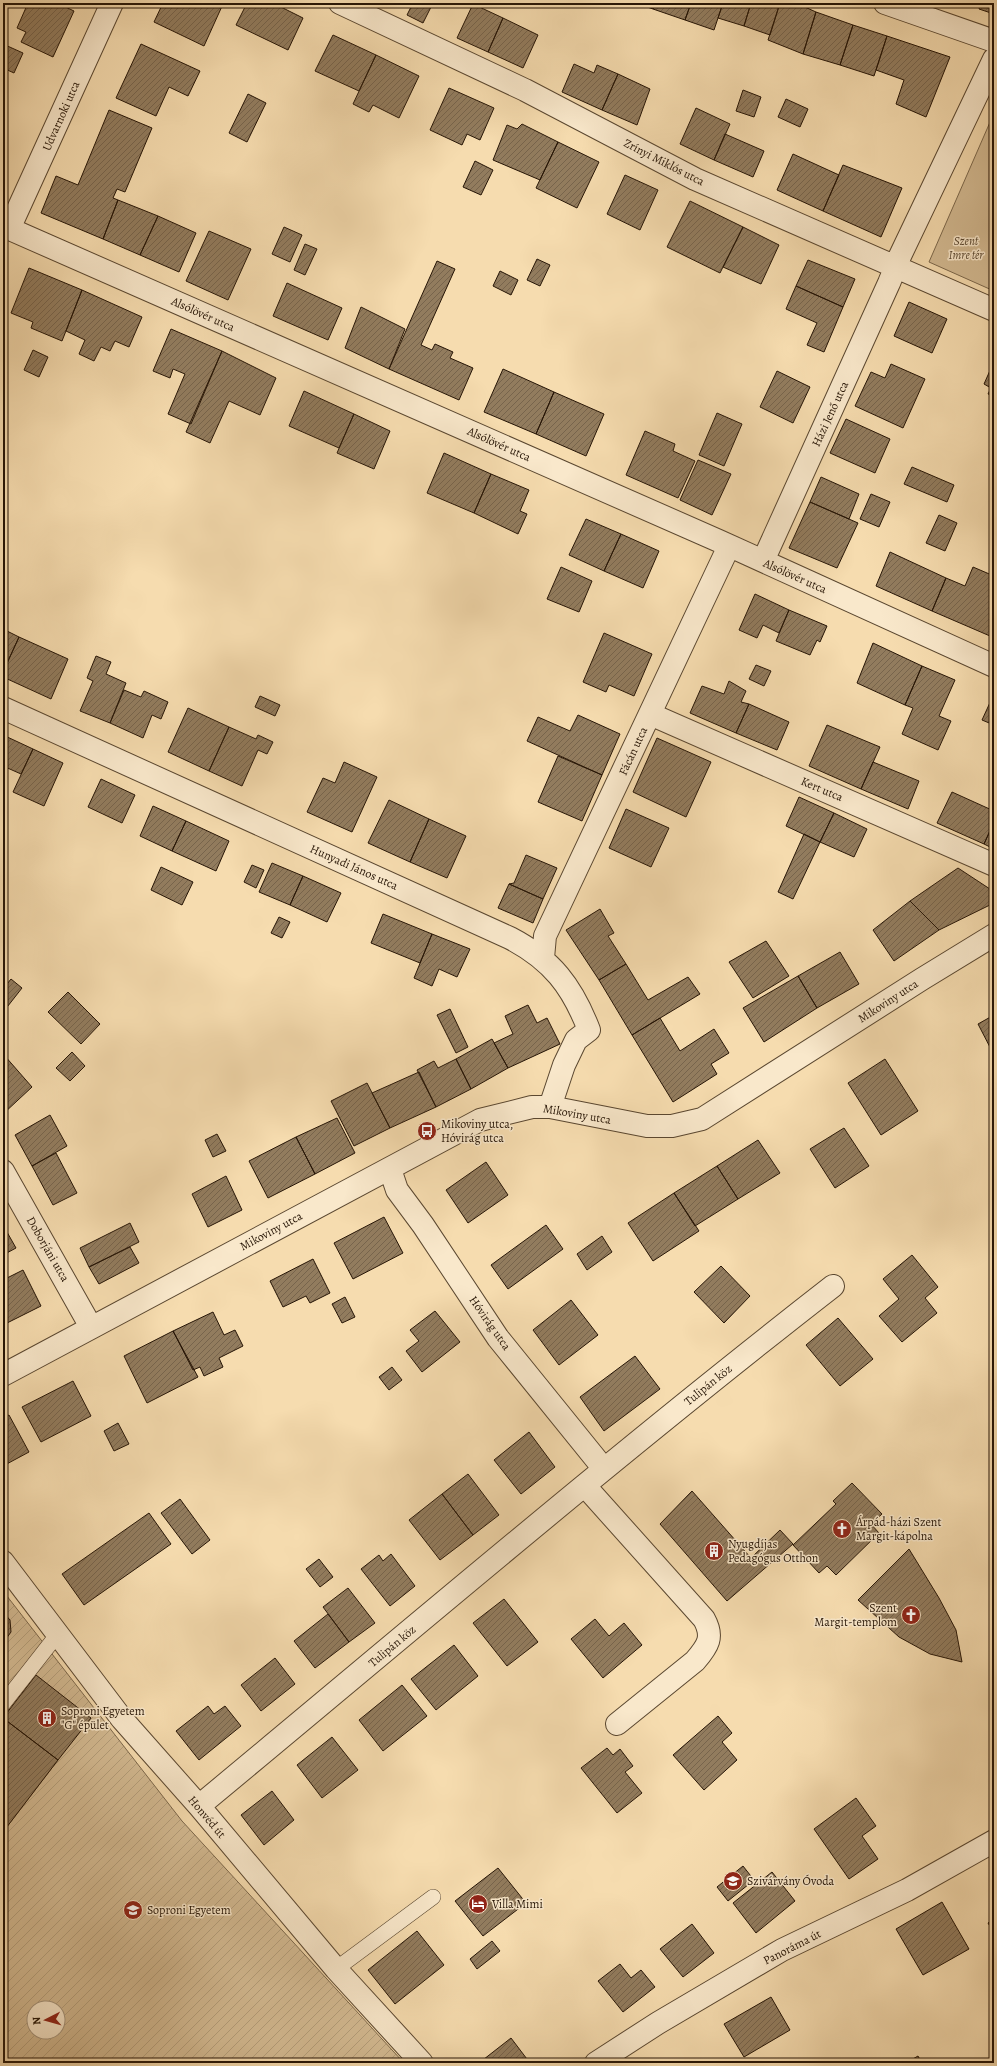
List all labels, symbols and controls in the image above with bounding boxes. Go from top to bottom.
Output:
street label: Udvarnoki utca [38,78,84,153]
street label: Zrínyi Miklós utca [621,135,708,189]
park label: Szent Imre tér [949,233,984,263]
street label: Alsólövér utca [168,293,238,335]
street label: Házi Jenő utca [808,378,852,449]
street label: Alsólövér utca [464,423,534,465]
street label: Alsólövér utca [760,555,830,597]
street label: Fácán utca [615,724,651,778]
street label: Kert utca [798,773,846,805]
street label: Hunyadi János utca [307,840,401,894]
street label: Mikoviny utca [855,975,922,1026]
street label: Mikoviny utca [542,1100,613,1128]
place label: Mikoviny utca, Hóvirág utca [441,1116,513,1146]
bus stop icon: Mikoviny utca, Hóvirág utca [416,1120,438,1142]
street label: Mikoviny utca [237,1208,305,1254]
street label: Doborjáni utca [23,1213,73,1285]
street label: Hóvirág utca [465,1293,515,1354]
street label: Tulipán köz [681,1361,735,1409]
place label: Árpád-házi Szent Margit-kápolna [855,1514,941,1544]
church icon: Árpád-házi Szent Margit-kápolna [831,1518,853,1540]
place label: Nyugdíjas Pedagógus Otthon [728,1536,819,1566]
building icon: Nyugdíjas Pedagógus Otthon [703,1540,725,1562]
place label: Szent Margit-templom [814,1600,897,1630]
church icon: Szent Margit-templom [900,1604,922,1626]
street label: Tulipán köz [365,1622,419,1670]
place label: Soproni Egyetem "G" épület [61,1703,145,1733]
building icon: Soproni Egyetem "G" épület [36,1707,58,1729]
street label: Honvéd út [185,1792,230,1842]
school or university icon: Szivárvány Óvoda [722,1870,744,1892]
place label: Szivárvány Óvoda [747,1873,835,1889]
hotel icon: Villa Mimi [467,1893,489,1915]
place label: Villa Mimi [491,1896,543,1912]
school or university icon: Soproni Egyetem [122,1899,144,1921]
place label: Soproni Egyetem [147,1902,231,1918]
street label: Panoráma út [760,1926,824,1968]
north arrow [26,2000,66,2040]
text: N [29,2016,44,2026]

